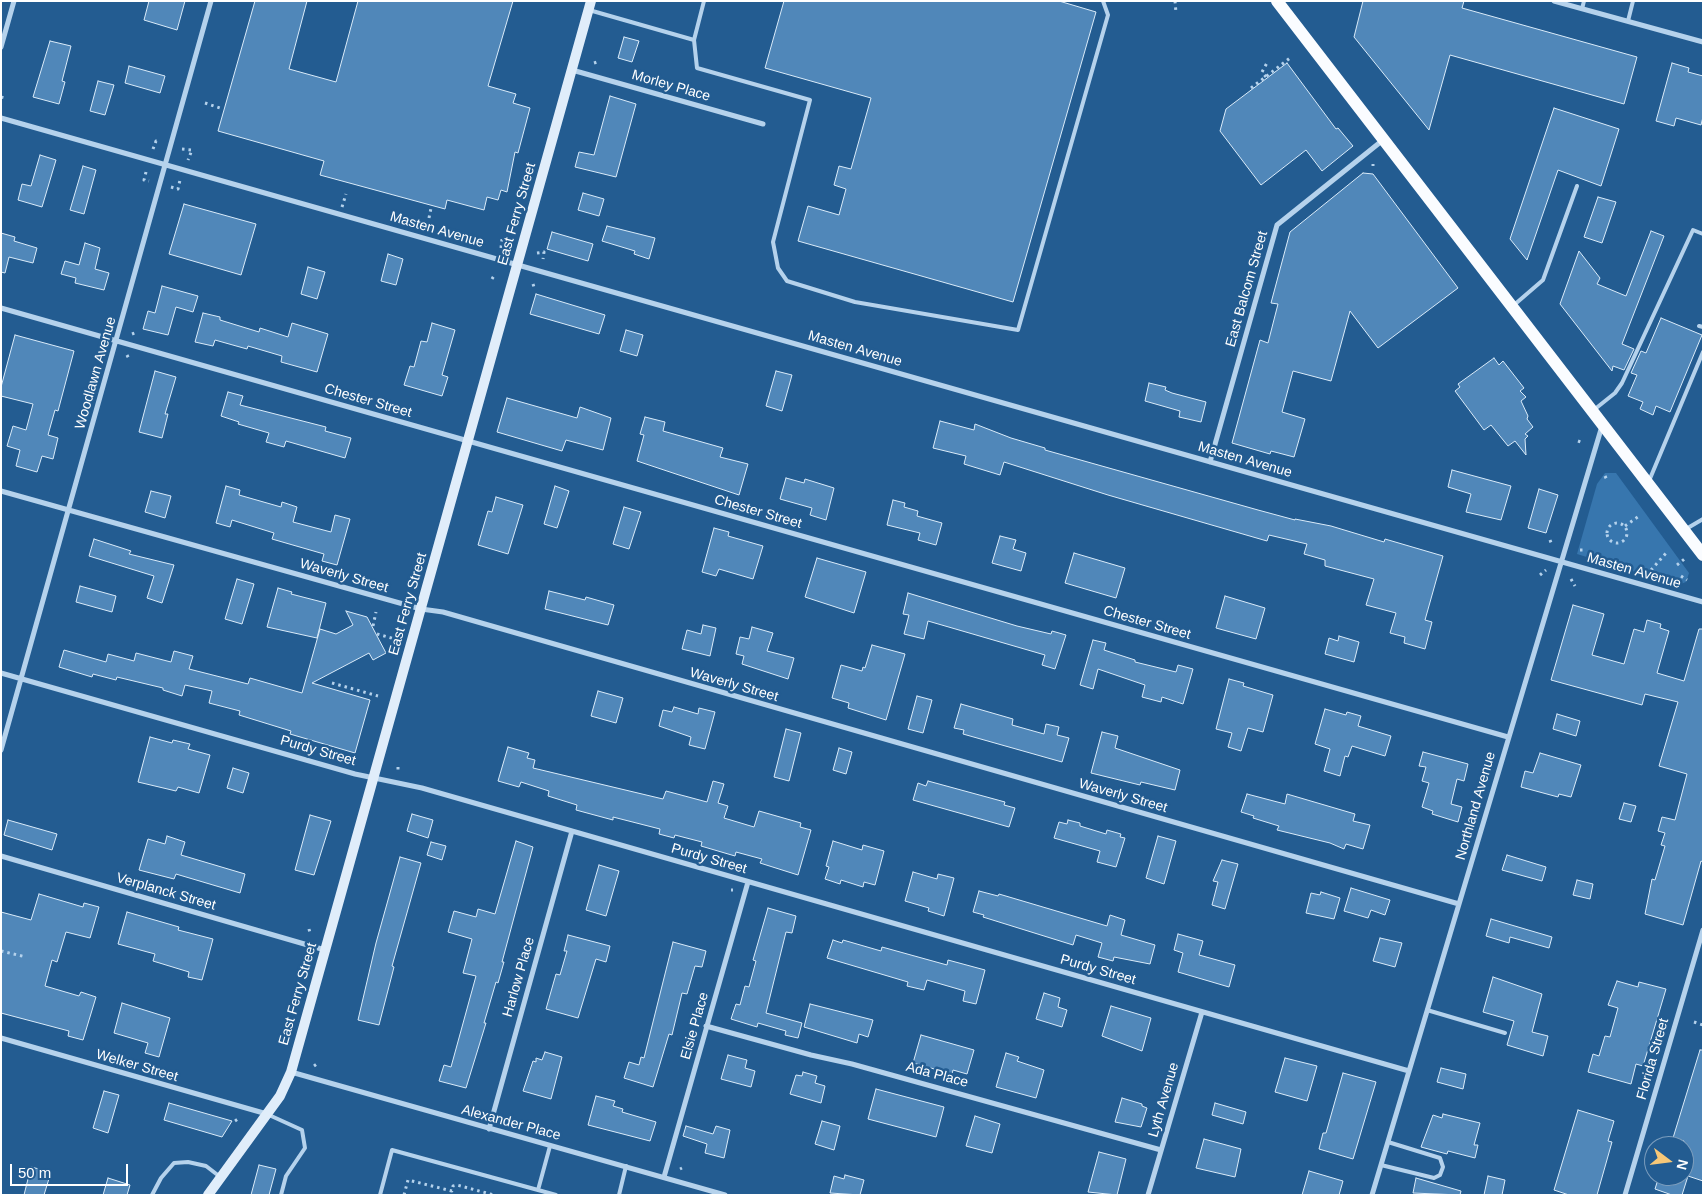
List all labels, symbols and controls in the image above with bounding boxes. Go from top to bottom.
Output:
street label: Morley Place [630,67,712,105]
street label: East Ferry Street [494,161,540,267]
street label: Masten Avenue [388,209,486,251]
street label: East Balcom Street [1222,229,1272,349]
street label: Woodlawn Avenue [72,315,120,431]
street label: Masten Avenue [806,328,904,370]
street label: Chester Street [322,380,414,422]
street label: Masten Avenue [1196,439,1294,481]
street label: Chester Street [712,491,804,533]
street label: Masten Avenue [1585,550,1683,592]
street label: East Ferry Street [385,551,431,657]
street label: Waverly Street [298,555,390,597]
street label: Chester Street [1101,602,1193,644]
street label: Waverly Street [688,664,780,706]
street label: Purdy Street [278,732,358,770]
street label: Northland Avenue [1453,750,1499,862]
street label: Waverly Street [1077,775,1169,817]
street label: Purdy Street [669,840,749,878]
street label: Verplanck Street [114,870,218,914]
street label: Harlow Place [500,935,538,1019]
street label: East Ferry Street [275,941,321,1047]
street label: Purdy Street [1058,951,1138,989]
street label: Elsie Place [677,990,713,1062]
street label: Florida Street [1633,1016,1673,1102]
street label: Welker Street [94,1046,180,1086]
street label: Ada Place [904,1059,970,1091]
street label: Lyth Avenue [1145,1061,1183,1139]
street label: Alexander Place [460,1102,562,1144]
north arrow [1644,1136,1694,1186]
scale bar [12,1154,130,1186]
text: N [1673,1158,1692,1172]
text: 50 m [18,1164,51,1181]

